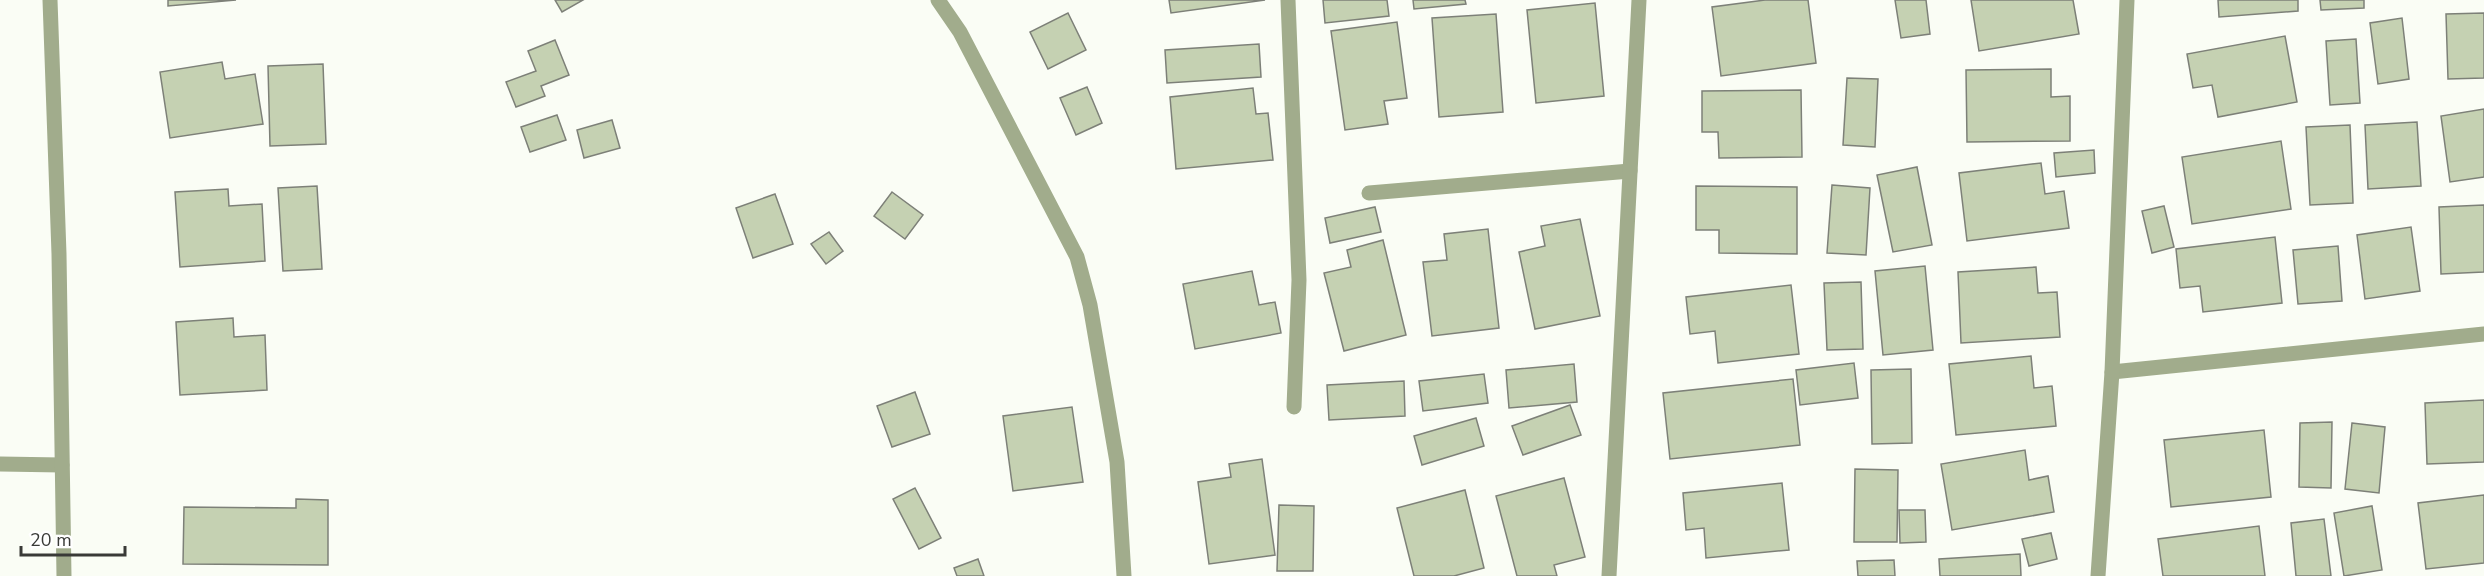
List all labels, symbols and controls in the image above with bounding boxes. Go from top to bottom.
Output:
scale bar [21,519,124,557]
text: 20 m [30,528,72,552]

